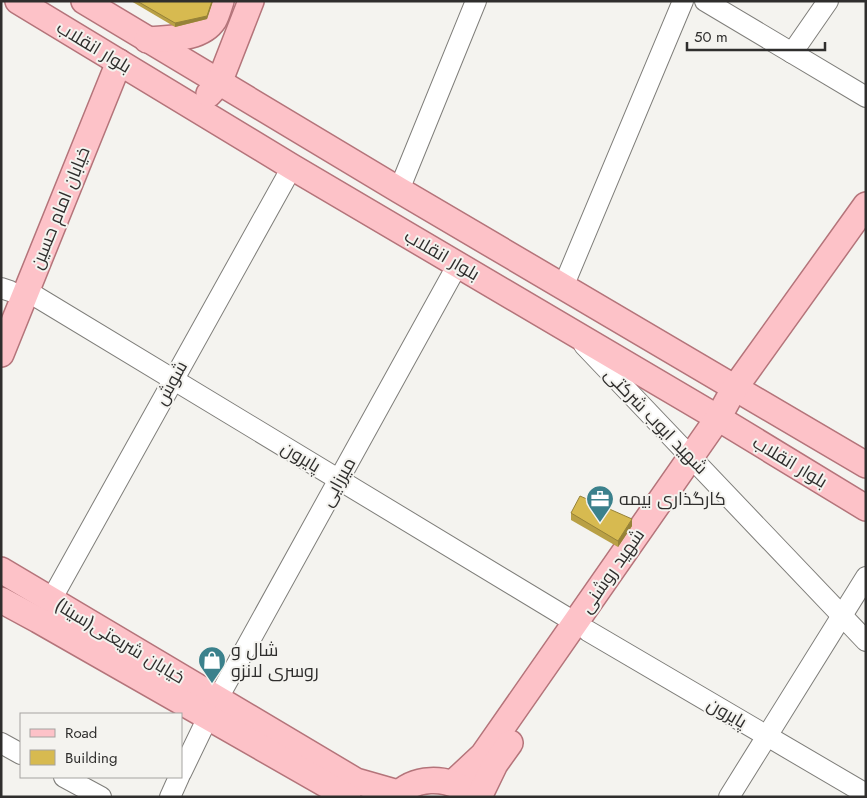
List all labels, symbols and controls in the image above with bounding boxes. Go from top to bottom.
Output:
street label: بلوار انقلاب [52,14,136,80]
scale bar [687,20,824,52]
text: 50 m [694,26,728,48]
street label: خیابان امام حسین [24,143,96,273]
street label: بلوار انقلاب [399,223,485,287]
street label: شوش [148,356,194,410]
street label: شهید ایوب شرکتی [598,362,714,480]
street label: بلوار انقلاب [748,429,832,495]
street label: پایرون [276,435,326,479]
street label: میرزایی [314,453,362,511]
office icon: کارگذاری بیمه [585,484,615,523]
place label: کارگذاری بیمه [619,486,726,512]
street label: شهید روشنی [573,524,651,618]
street label: خیابان شریعتی(سینا) [50,592,190,690]
place label: شال و روسری لانزو [231,637,319,684]
shop icon: شال و روسری لانزو [197,645,227,684]
street label: پایرون [702,691,752,735]
legend [20,713,182,778]
text: Road [65,722,97,744]
text: Building [65,747,117,769]

